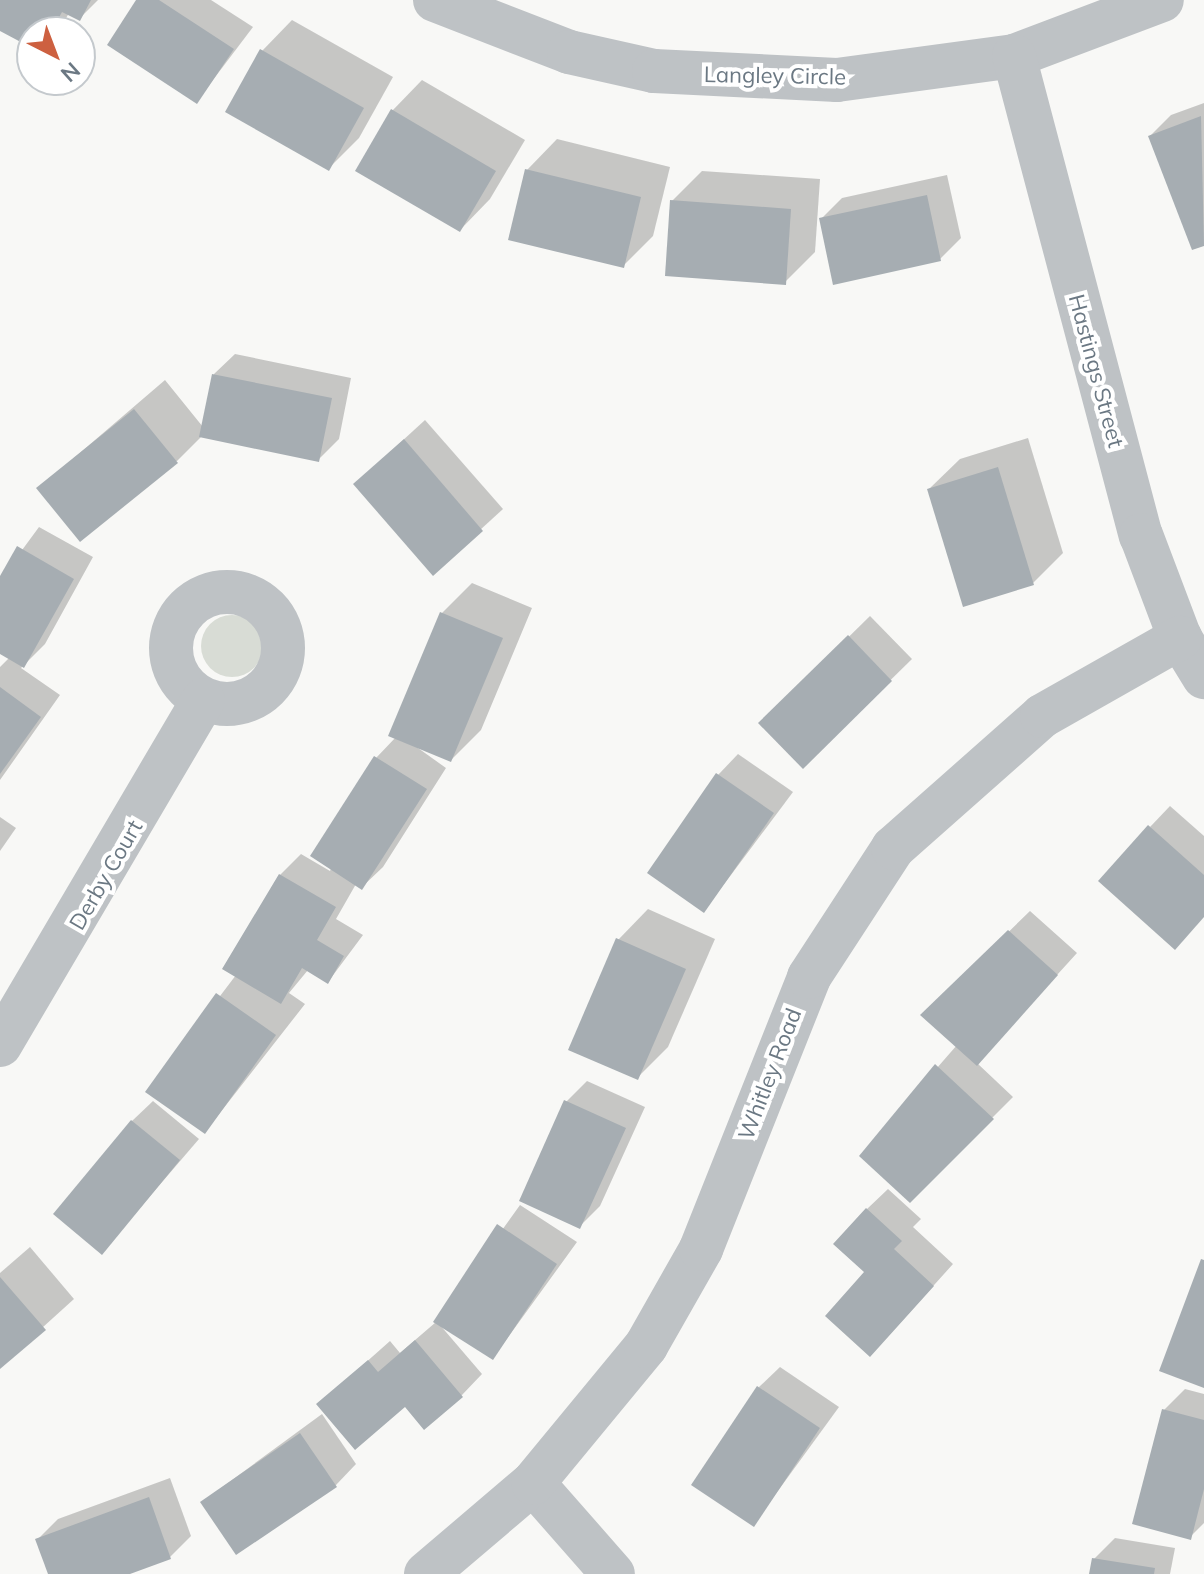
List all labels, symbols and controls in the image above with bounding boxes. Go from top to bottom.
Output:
north arrow [16,16,96,96]
text: N [55,56,86,88]
street label: Langley Circle [704,62,846,90]
street label: Hastings Street [1063,292,1129,450]
street label: Derby Court [64,815,148,935]
street label: Whitley Road [733,1005,807,1143]

